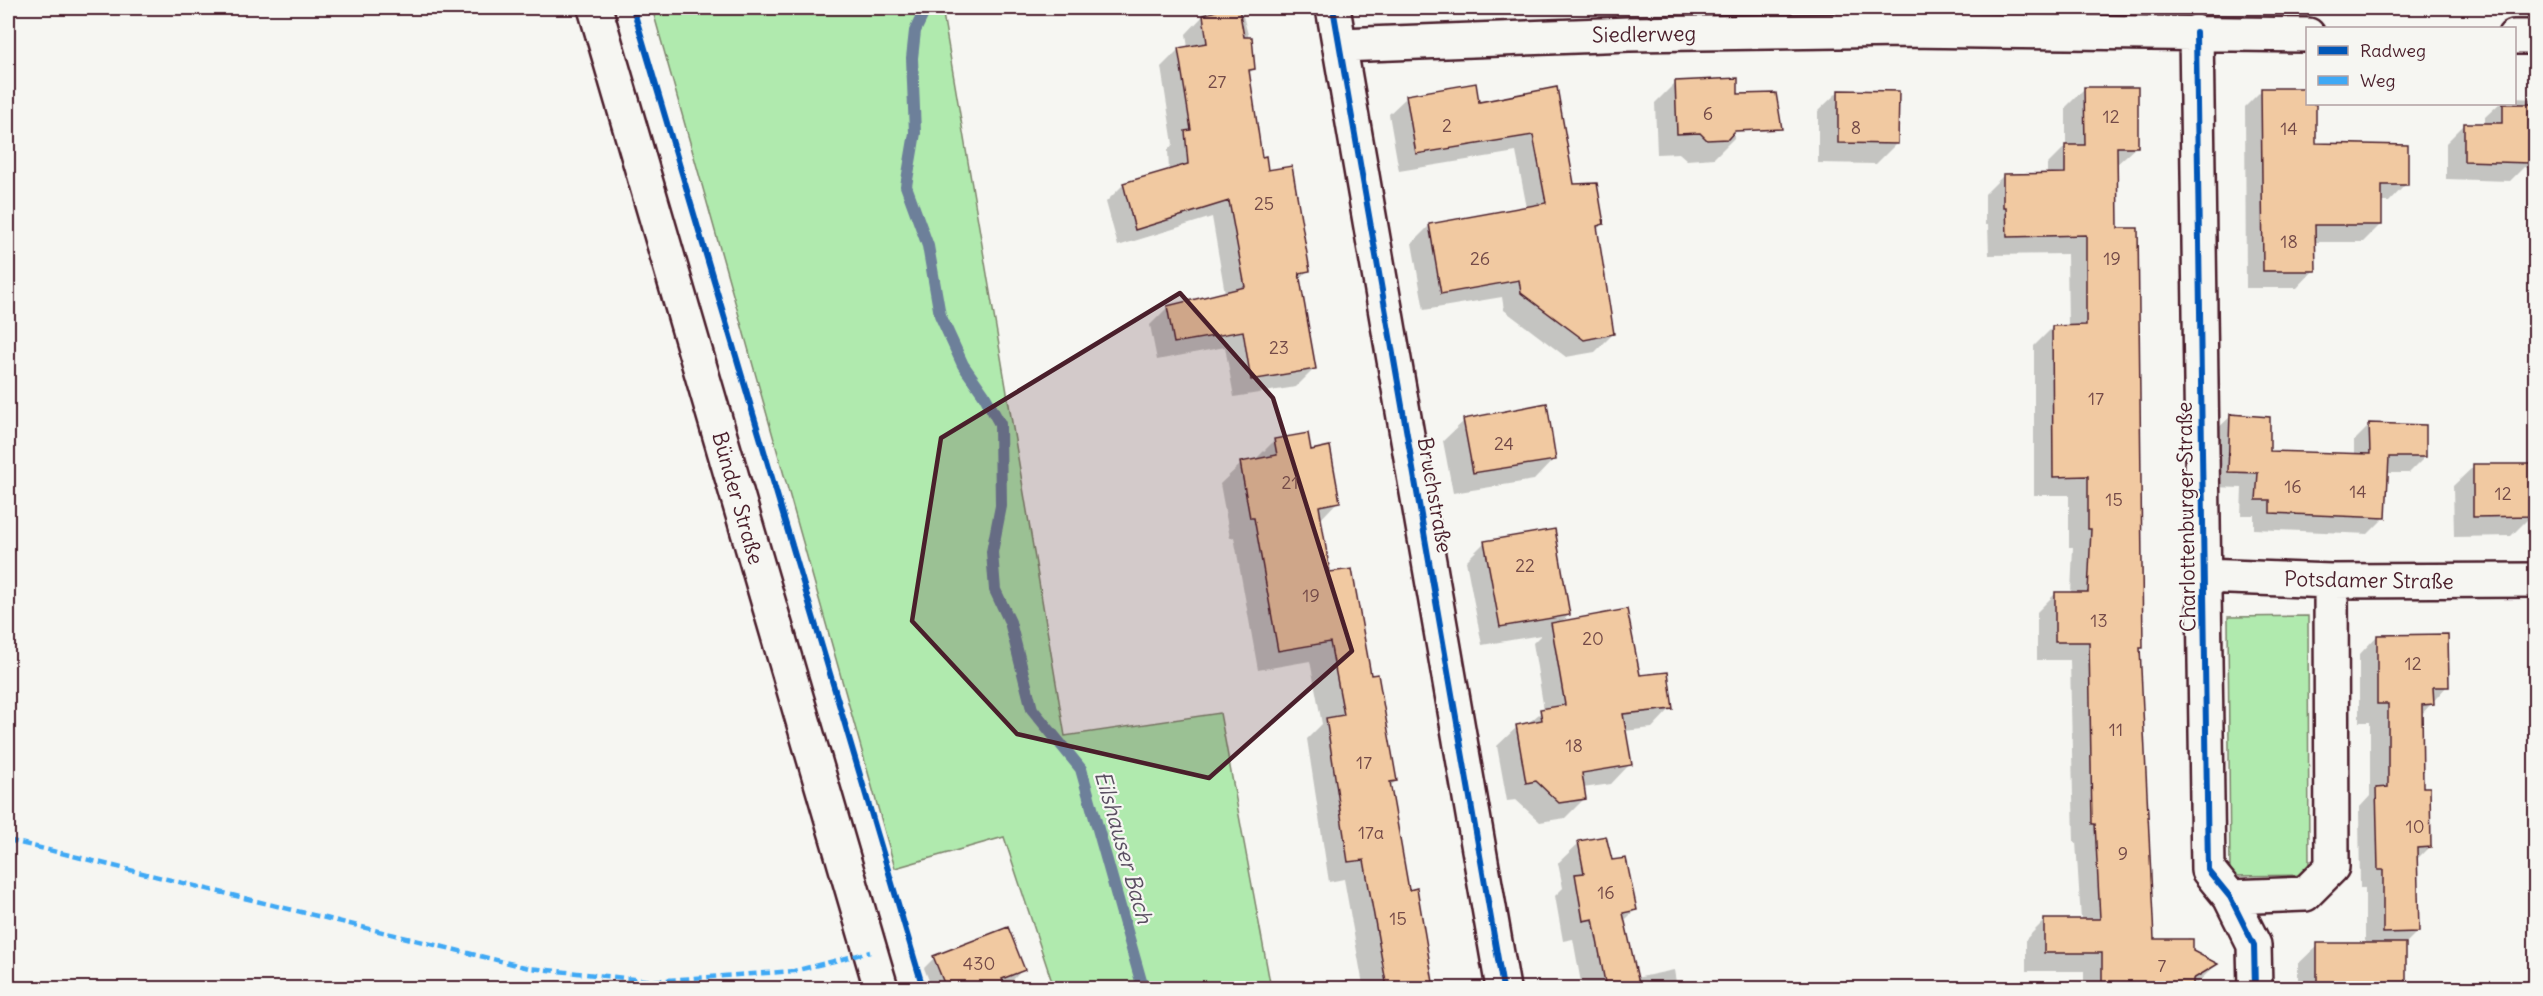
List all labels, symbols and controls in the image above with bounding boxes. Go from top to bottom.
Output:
street label: Siedlerweg [1592,20,1696,48]
legend [2306,27,2516,105]
text: Radweg [2360,39,2426,62]
text: Weg [2360,69,2395,92]
house number: 27 [1208,70,1227,93]
house number: 6 [1703,102,1713,125]
house number: 12 [2102,105,2120,128]
house number: 2 [1442,114,1452,137]
house number: 8 [1851,116,1861,139]
house number: 14 [2280,117,2298,140]
house number: 25 [1254,192,1274,215]
house number: 18 [2280,230,2298,253]
house number: 26 [1470,247,1490,270]
house number: 19 [2103,247,2121,270]
house number: 23 [1269,336,1289,359]
house number: 17 [2088,387,2104,410]
street label: Charlottenburger Straße [2170,402,2202,632]
street label: Bünder Straße [706,429,770,567]
house number: 24 [1494,432,1514,455]
street label: Bruchstraße [1412,435,1458,555]
house number: 21 [1281,471,1299,494]
house number: 16 [2284,475,2302,498]
house number: 14 [2349,480,2367,503]
house number: 12 [2494,482,2512,505]
house number: 15 [2105,488,2123,511]
house number: 22 [1515,554,1535,577]
street label: Potsdamer Straße [2284,565,2454,595]
house number: 19 [1302,584,1320,607]
house number: 13 [2090,609,2108,632]
house number: 20 [1582,627,1604,650]
house number: 12 [2404,652,2422,675]
house number: 11 [2109,718,2123,741]
house number: 18 [1565,734,1583,757]
house number: 17 [1356,751,1372,774]
water label: Eilshauser Bach [1089,767,1160,928]
house number: 10 [2406,815,2425,838]
house number: 17a [1358,821,1384,844]
house number: 9 [2118,842,2128,865]
house number: 16 [1597,881,1615,904]
house number: 15 [1389,907,1407,930]
house number: 430 [963,952,995,975]
house number: 7 [2158,954,2167,977]

